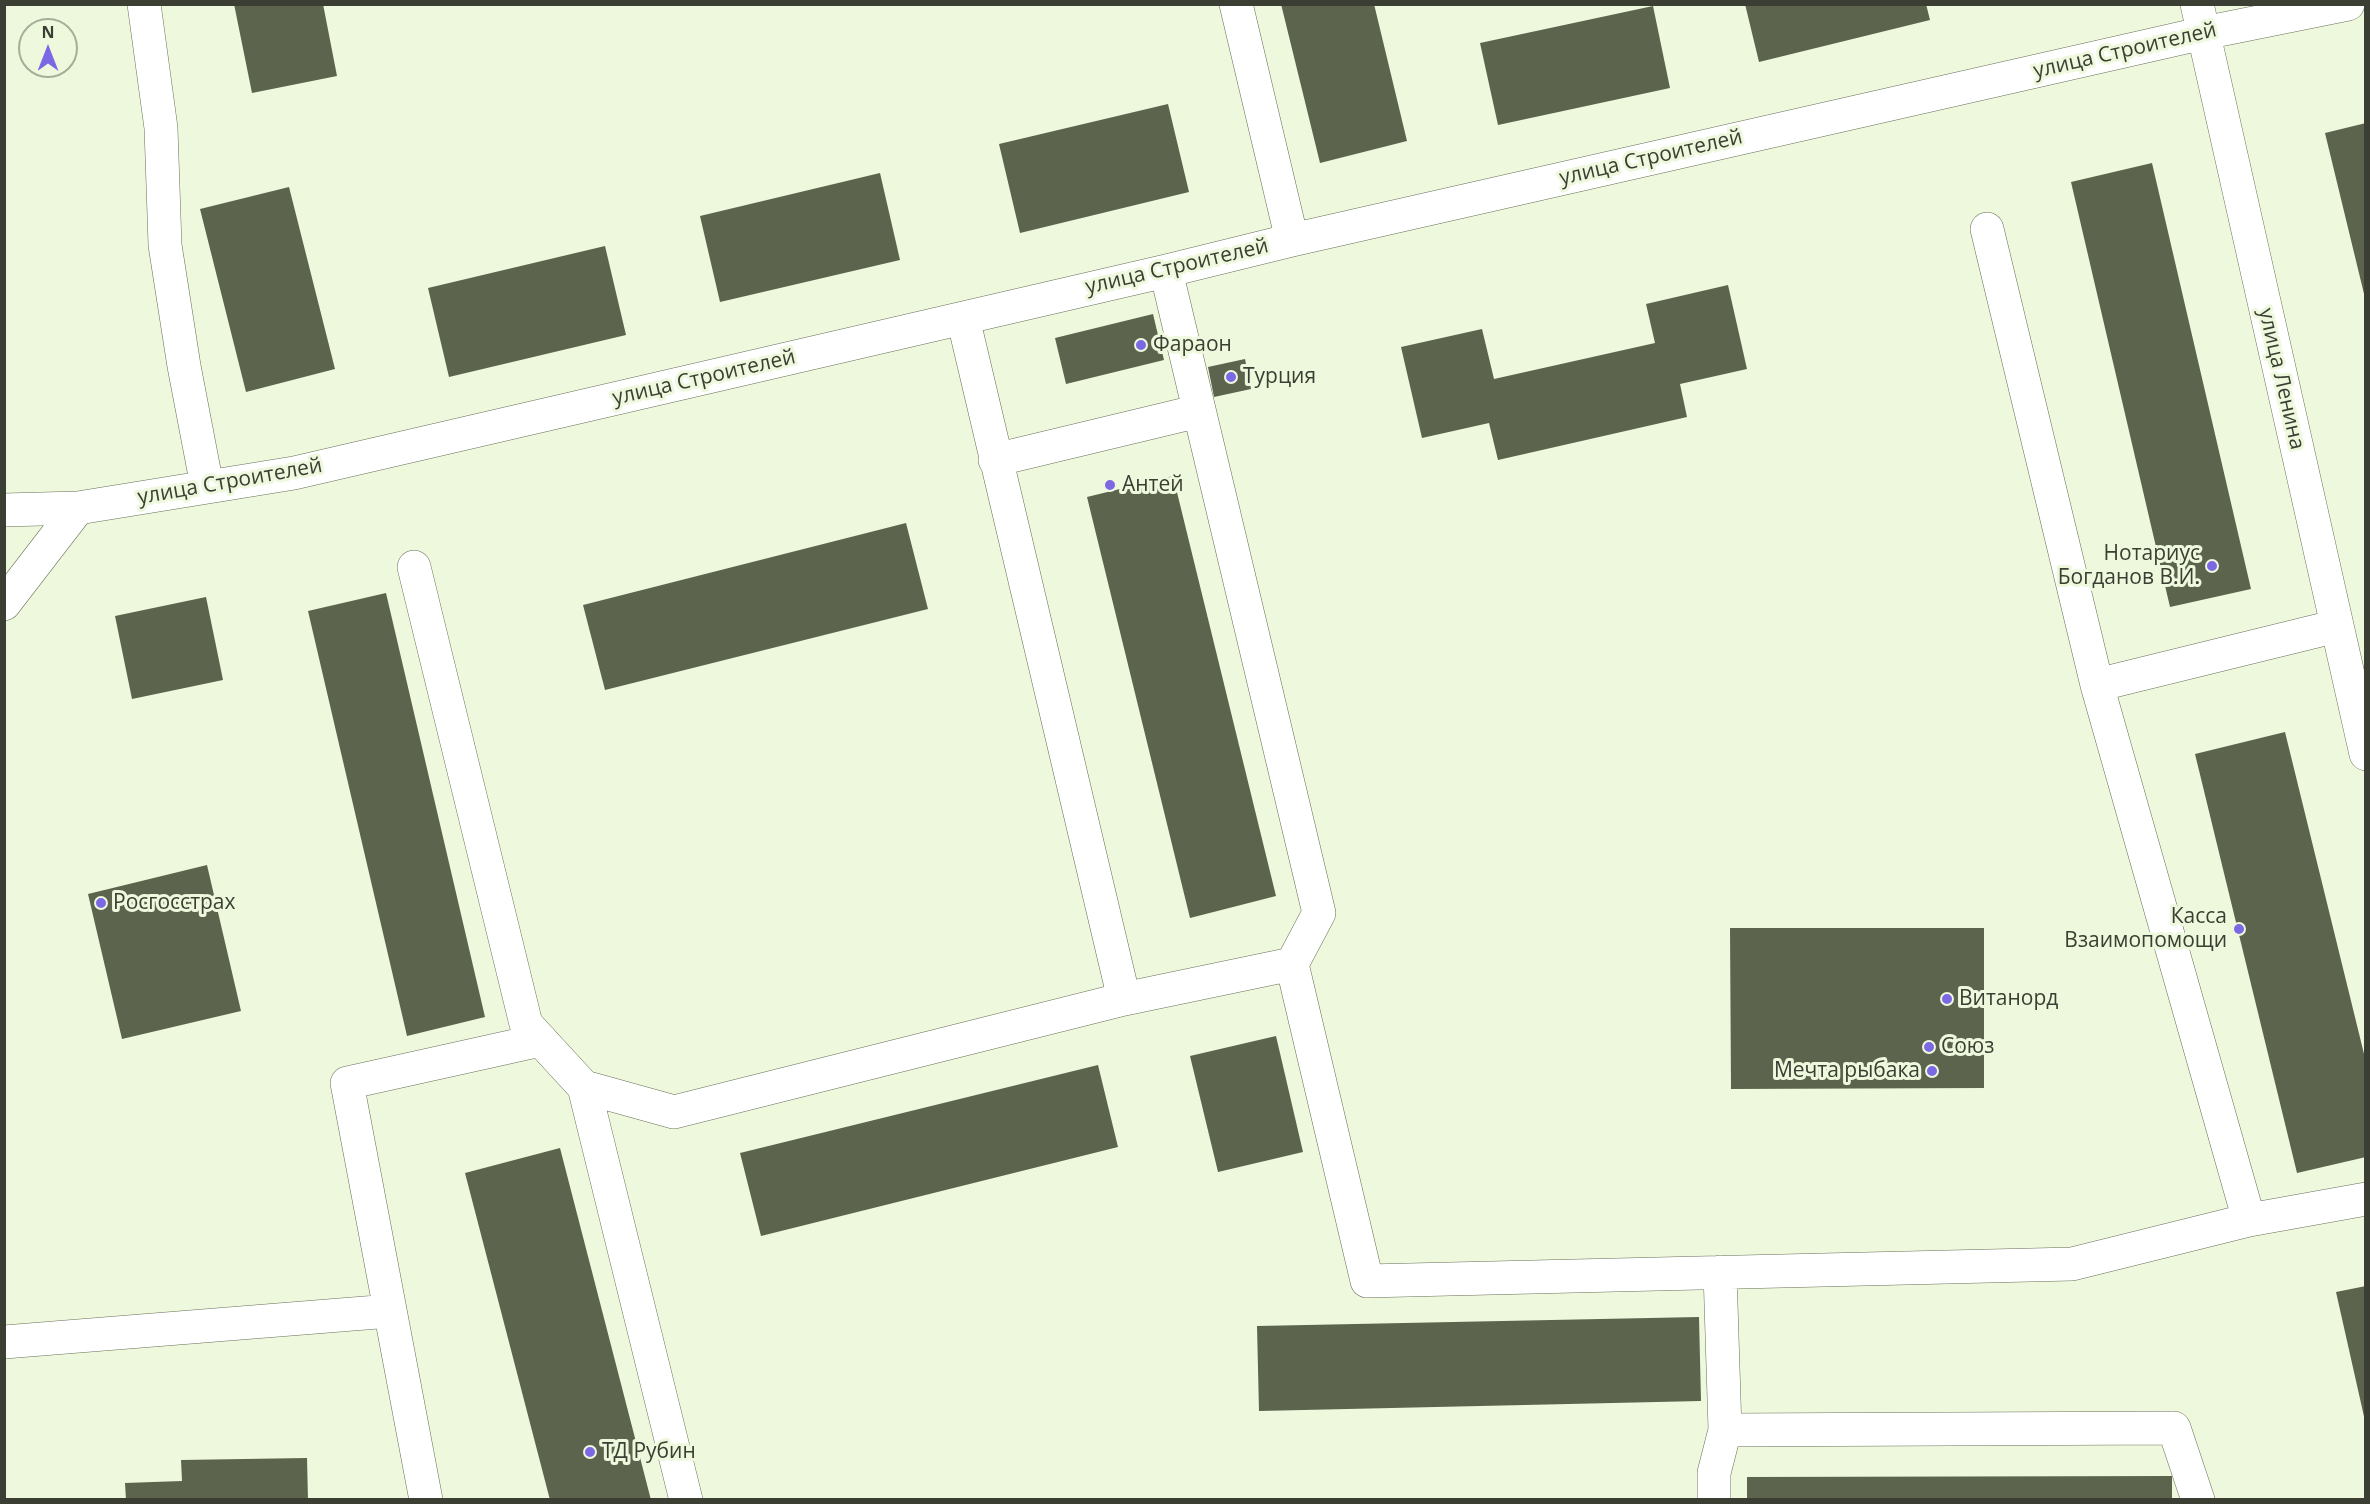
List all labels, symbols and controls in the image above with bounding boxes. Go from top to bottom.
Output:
north arrow [18,18,78,78]
street label: улица Строителей [2031,18,2219,84]
text: N [41,21,55,43]
street label: улица Строителей [1557,125,1745,191]
street label: улица Строителей [1083,234,1271,300]
street label: улица Ленина [2252,306,2310,452]
place label: Фараон [1153,332,1232,358]
marker: Фараон [1134,338,1148,352]
street label: улица Строителей [610,345,798,411]
place label: Турция [1243,364,1316,390]
marker: Турция [1224,370,1238,384]
street label: улица Строителей [136,453,324,511]
place label: Антей [1122,472,1184,498]
marker: Антей [1103,478,1117,492]
place label: Нотариус Богданов В.И. [2058,541,2200,591]
marker: Нотариус Богданов В.И. [2205,559,2219,573]
place label: Росгосстрах [113,890,236,916]
marker: Росгосстрах [94,896,108,910]
place label: Касса Взаимопомощи [2064,904,2227,954]
marker: Касса Взаимопомощи [2232,922,2246,936]
place label: Витанорд [1959,986,2058,1012]
marker: Витанорд [1940,992,1954,1006]
place label: Союз [1941,1034,1994,1060]
marker: Союз [1922,1040,1936,1054]
place label: Мечта рыбака [1774,1058,1920,1084]
marker: Мечта рыбака [1925,1064,1939,1078]
place label: ТД Рубин [602,1439,696,1465]
marker: ТД Рубин [583,1445,597,1459]

